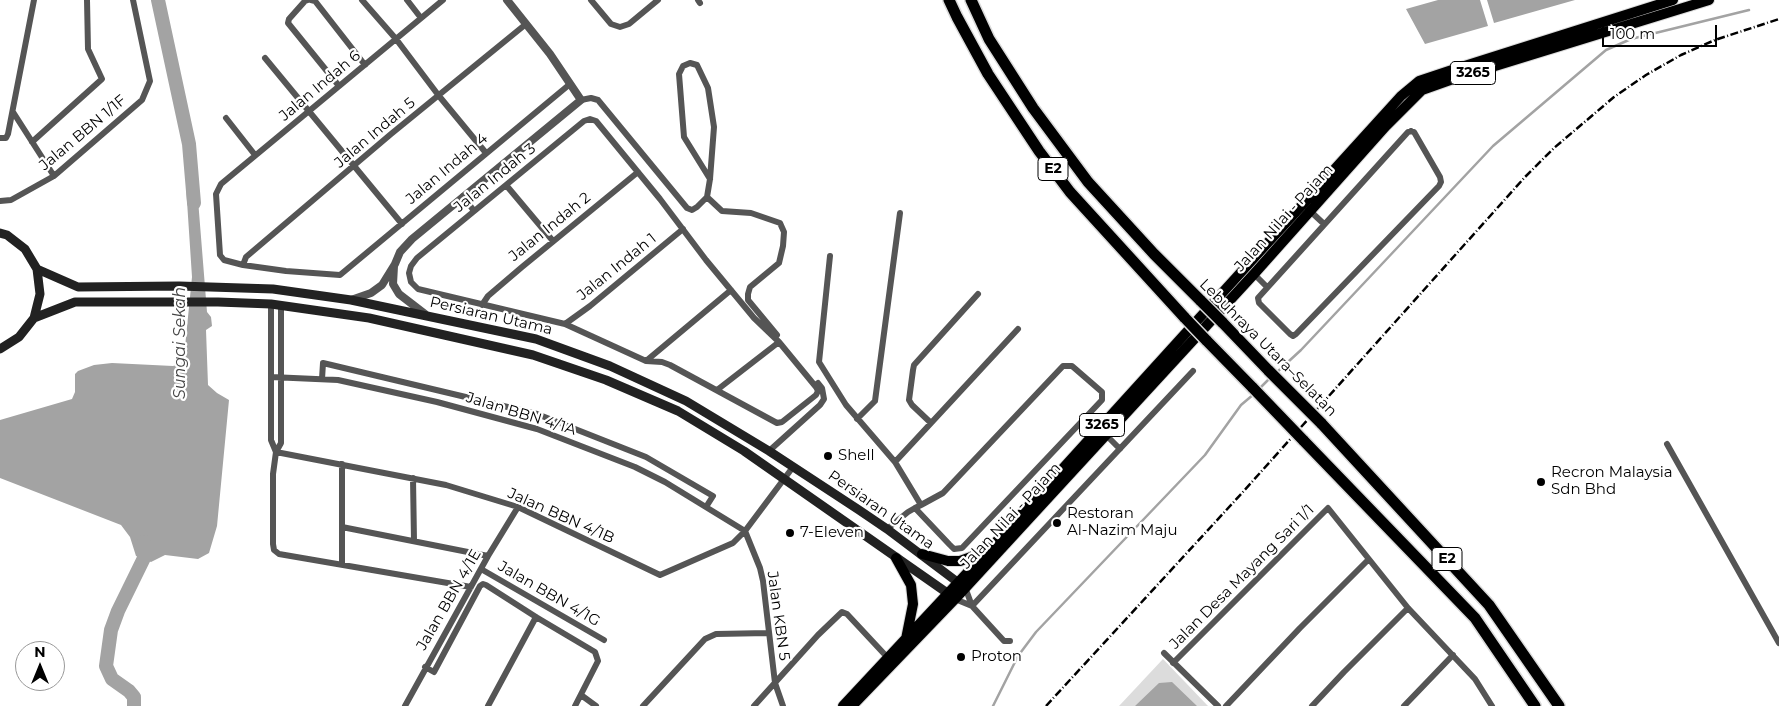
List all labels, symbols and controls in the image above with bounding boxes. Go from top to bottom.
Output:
scale bar [1604,15,1719,47]
text: 100 m [1610,24,1655,43]
street label: Jalan Indah 6 [276,47,364,125]
road number: 3265 [1450,62,1496,84]
street label: Jalan BBN 1/1F [36,91,130,175]
street label: Jalan Indah 5 [331,94,419,172]
street label: Jalan Indah 4 [403,130,491,208]
street label: Jalan Indah 3 [451,140,539,216]
road number: E2 [1038,157,1068,180]
street label: Jalan Nilai - Pajam [1231,161,1337,275]
street label: Jalan Indah 2 [506,189,594,265]
street label: Jalan Indah 1 [574,230,660,304]
street label: Lebuhraya Utara–Selatan [1196,276,1340,420]
water label: Sungai Sekah [170,287,190,399]
street label: Persiaran Utama [428,293,554,339]
street label: Jalan BBN 4/1A [464,389,578,439]
road number: 3265 [1080,414,1124,436]
place label: Shell [838,447,874,465]
marker: Shell [822,450,834,462]
street label: Jalan Nilai - Pajam [957,459,1065,573]
place label: Recron Malaysia Sdn Bhd [1551,464,1673,499]
street label: Persiaran Utama [824,467,938,553]
marker: Recron Malaysia Sdn Bhd [1535,476,1547,488]
street label: Jalan BBN 4/1B [505,484,617,548]
street label: Jalan Desa Mayang Sari 1/1 [1166,501,1318,653]
place label: Restoran Al-Nazim Maju [1067,505,1177,540]
marker: Restoran Al-Nazim Maju [1051,517,1063,529]
place label: 7-Eleven [800,524,864,542]
marker: 7-Eleven [784,527,796,539]
street label: Jalan BBN 4/1E [413,546,485,654]
road number: E2 [1432,548,1462,570]
street label: Jalan BBN 4/1G [495,557,603,631]
street label: Jalan KBN 5 [763,570,793,662]
north arrow [15,641,65,691]
text: N [34,643,46,661]
place label: Proton [971,648,1022,666]
marker: Proton [955,651,967,663]

